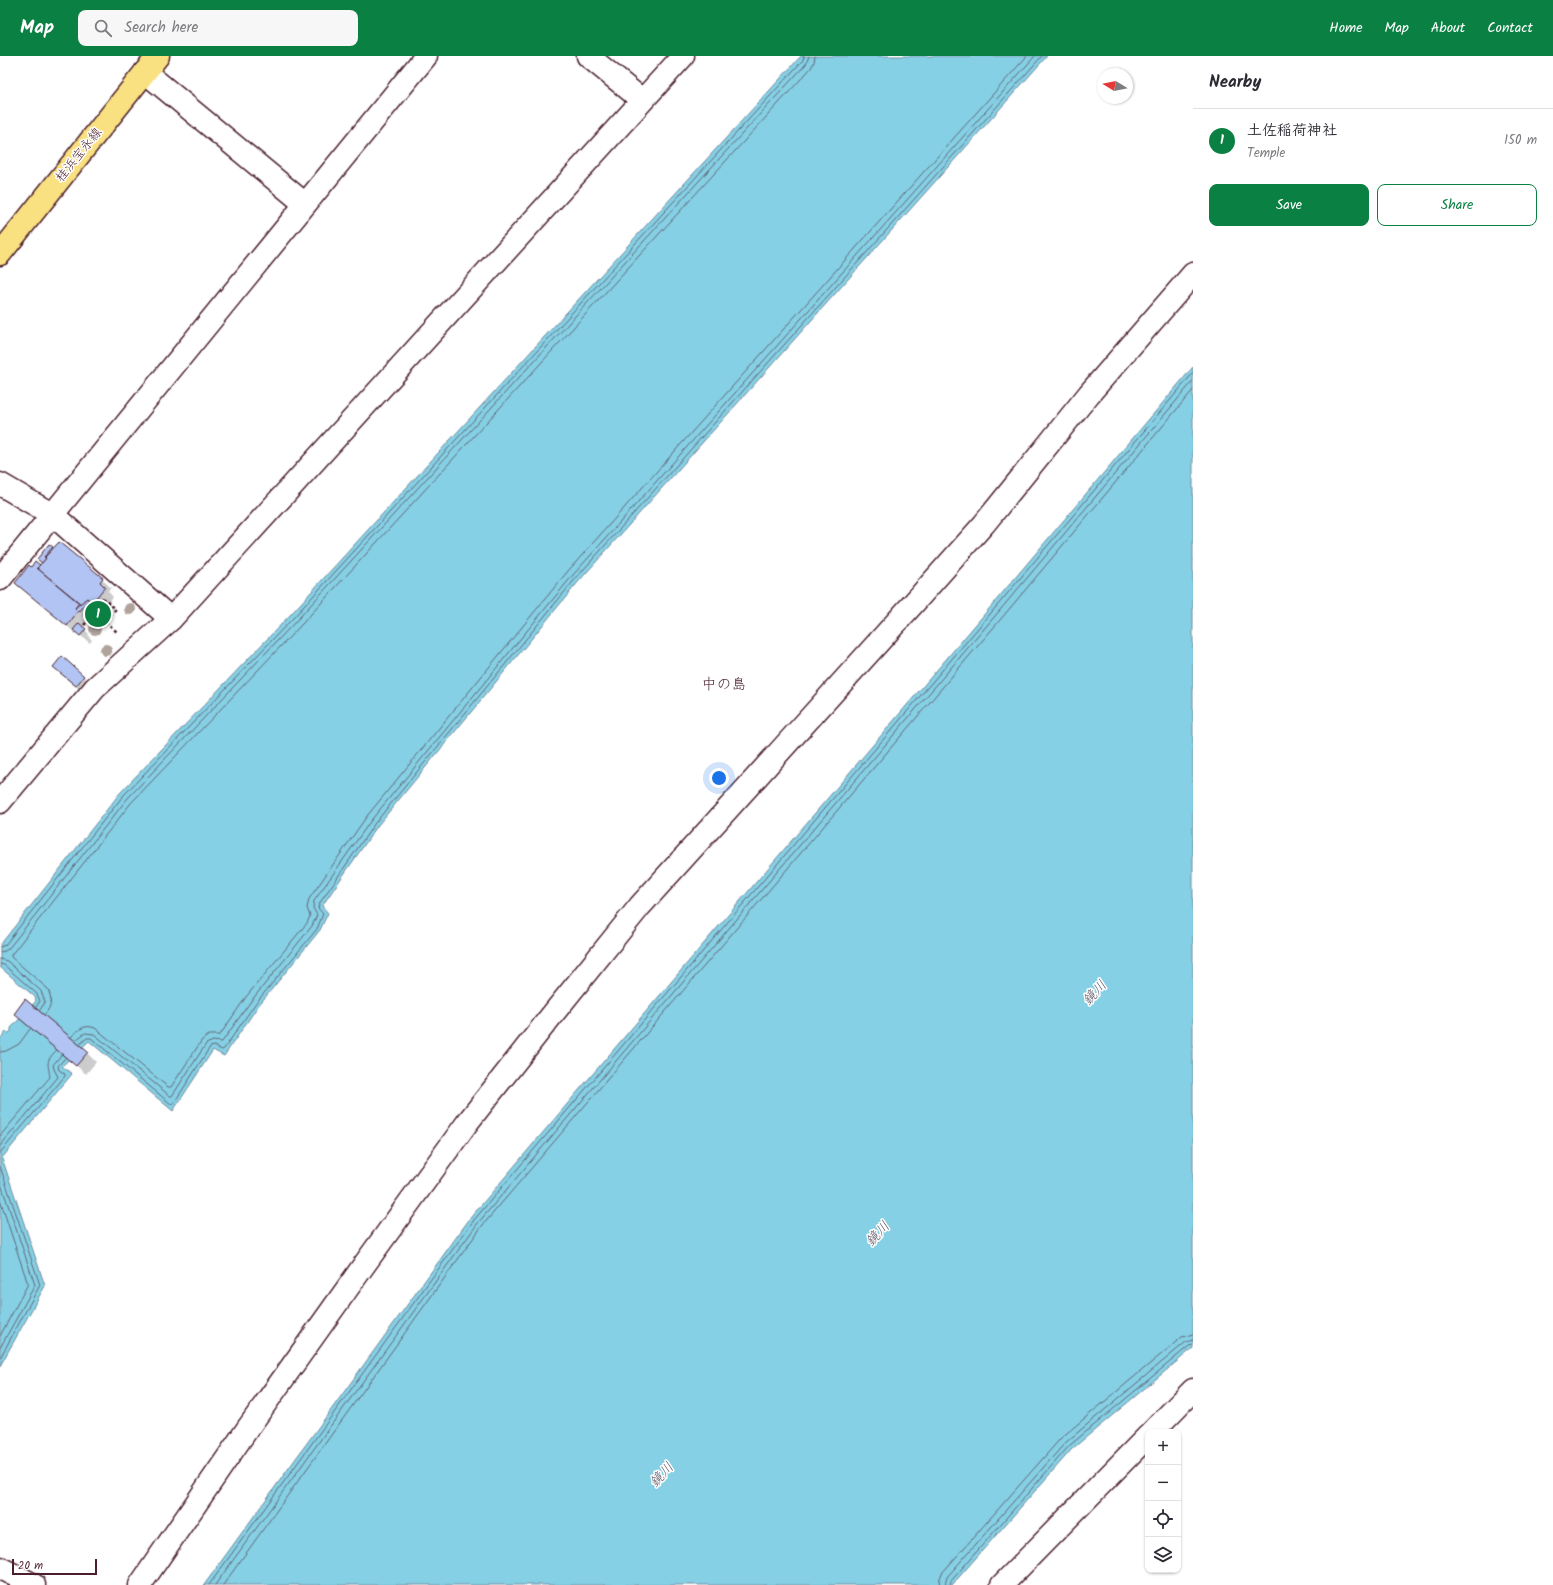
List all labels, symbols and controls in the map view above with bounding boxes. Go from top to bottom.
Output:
search box [78,10,358,46]
text: Map [20,13,54,43]
text: Search here [124,16,198,40]
icon: search [92,17,114,39]
text: Home [1329,17,1363,39]
text: Map [1385,17,1409,39]
text: About [1431,17,1465,39]
text: Contact [1487,17,1533,39]
north arrow [1097,68,1133,104]
text: Nearby [1209,69,1261,96]
text: 土佐稲荷神社 [1247,119,1337,143]
street label: 桂浜宝永線 [50,122,108,187]
text: 1 [1220,130,1224,151]
text: 150 m [1504,130,1537,151]
text: Temple [1247,143,1285,164]
button: Save [1209,184,1369,226]
button: Share [1377,184,1537,226]
pin: 1 [85,599,111,629]
district label: 中の島 [701,673,747,697]
your location [709,768,729,788]
water label: 鏡川 [1077,975,1113,1011]
water label: 鏡川 [860,1216,896,1252]
map controls [1145,1429,1181,1573]
button: + [1145,1429,1181,1465]
water label: 鏡川 [644,1457,680,1493]
button: − [1145,1465,1181,1501]
button: locate [1145,1501,1181,1537]
button: layers [1145,1537,1181,1573]
scale bar [12,1557,97,1576]
text: 20 m [18,1557,43,1575]

